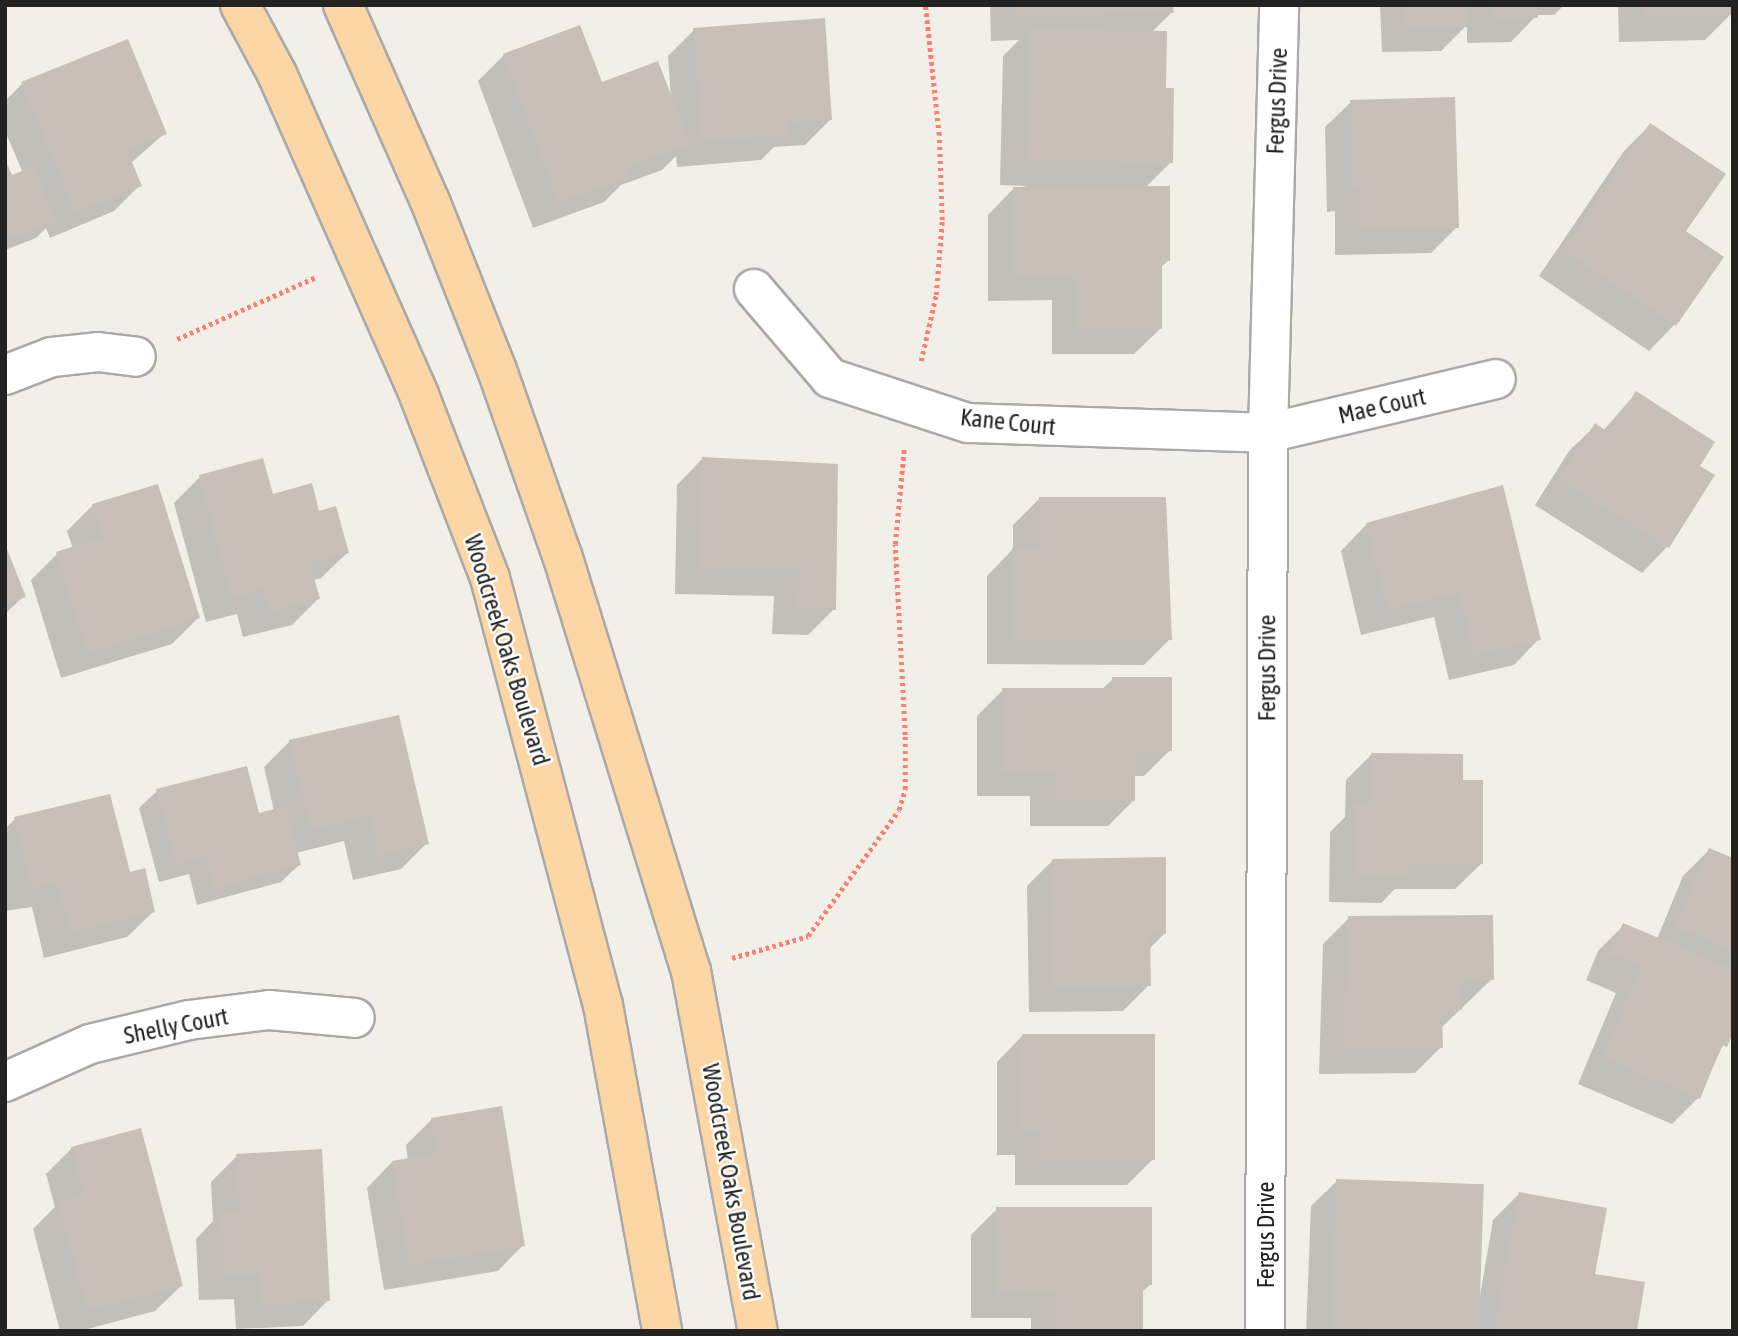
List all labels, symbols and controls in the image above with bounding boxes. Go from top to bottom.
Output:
street label: Fergus Drive [1261,47,1293,155]
street label: Mae Court [1335,382,1429,430]
street label: Kane Court [959,403,1057,441]
street label: Woodcreek Oaks Boulevard [458,531,556,769]
street label: Fergus Drive [1253,615,1281,721]
street label: Shelly Court [121,1002,231,1050]
street label: Woodcreek Oaks Boulevard [696,1061,766,1303]
street label: Fergus Drive [1252,1182,1280,1288]

